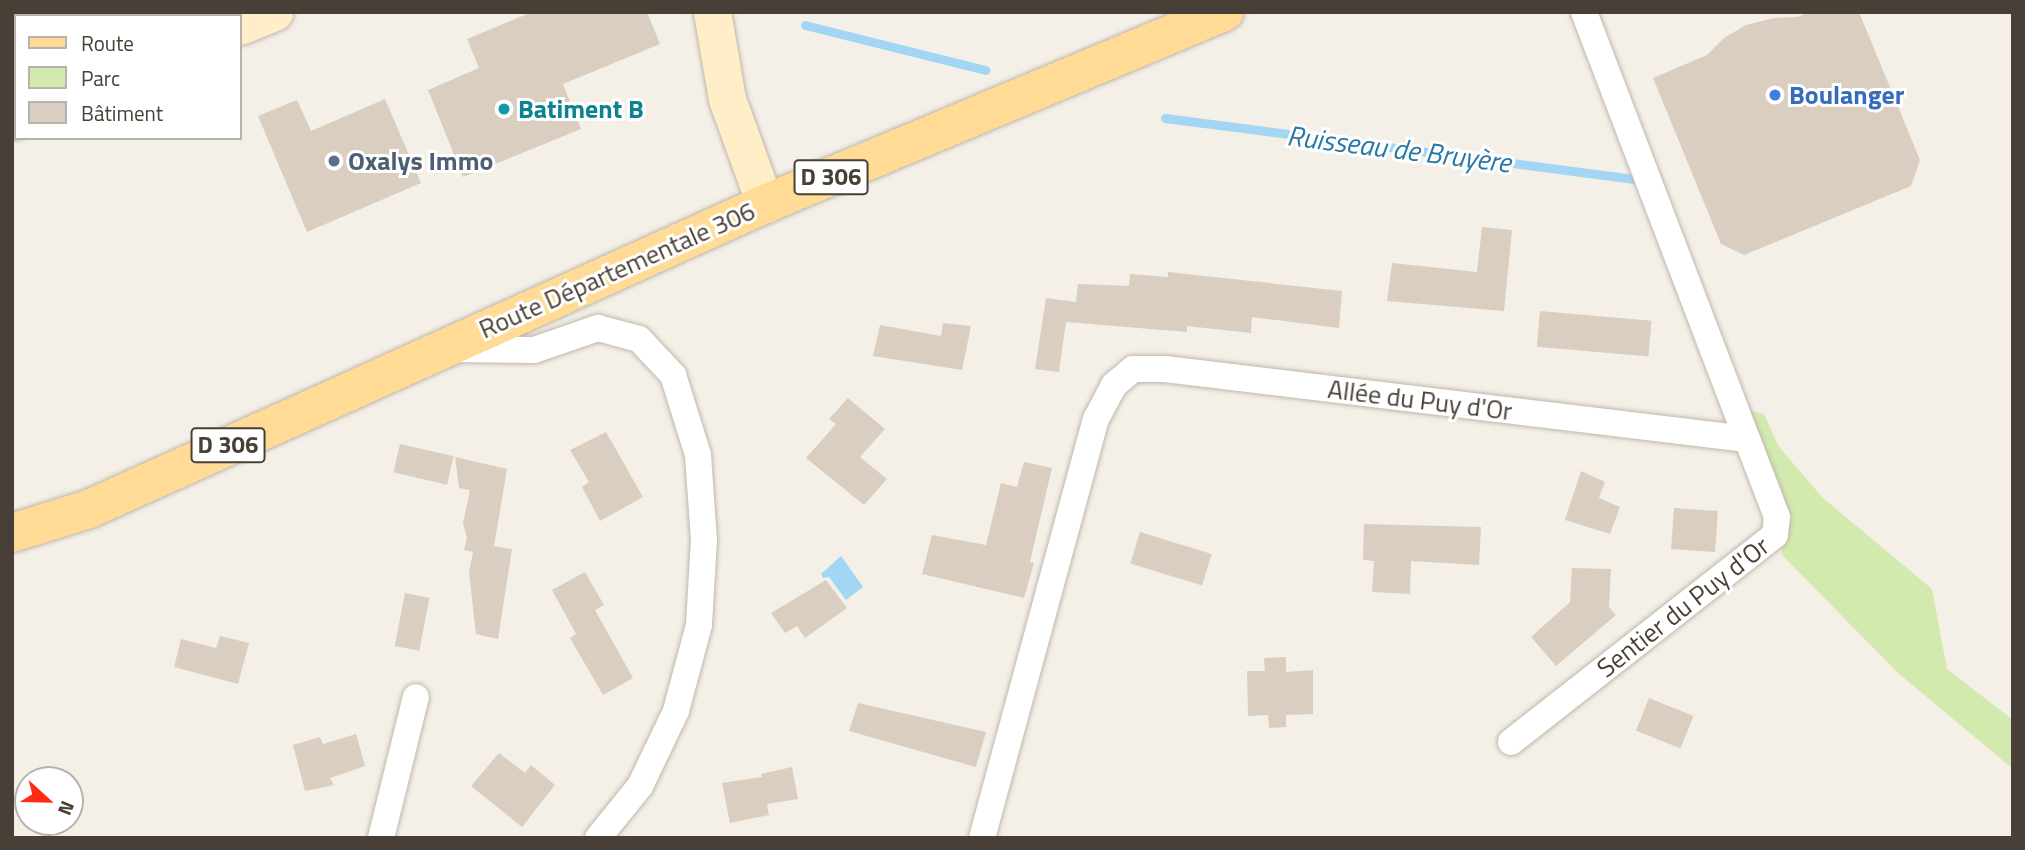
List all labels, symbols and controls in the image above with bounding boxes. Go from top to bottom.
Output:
legend [14,14,242,140]
text: Route [81,27,134,59]
text: Parc [81,62,120,94]
place label: Boulanger [1789,79,1905,111]
marker: Boulanger [1767,87,1783,103]
place label: Batiment B [518,93,644,125]
text: Bâtiment [81,97,163,129]
marker: Batiment B [496,101,512,117]
water label: Ruisseau de Bruyère [1285,119,1513,179]
place label: Oxalys Immo [348,145,493,177]
marker: Oxalys Immo [326,153,342,169]
road number: D 306 [792,156,870,197]
street label: Route Départementale 306 [474,195,760,345]
street label: Allée du Puy d'Or [1326,373,1514,427]
road number: D 306 [190,424,266,466]
street label: Sentier du Puy d'Or [1591,530,1775,684]
north arrow [14,766,84,836]
text: N [51,797,83,820]

